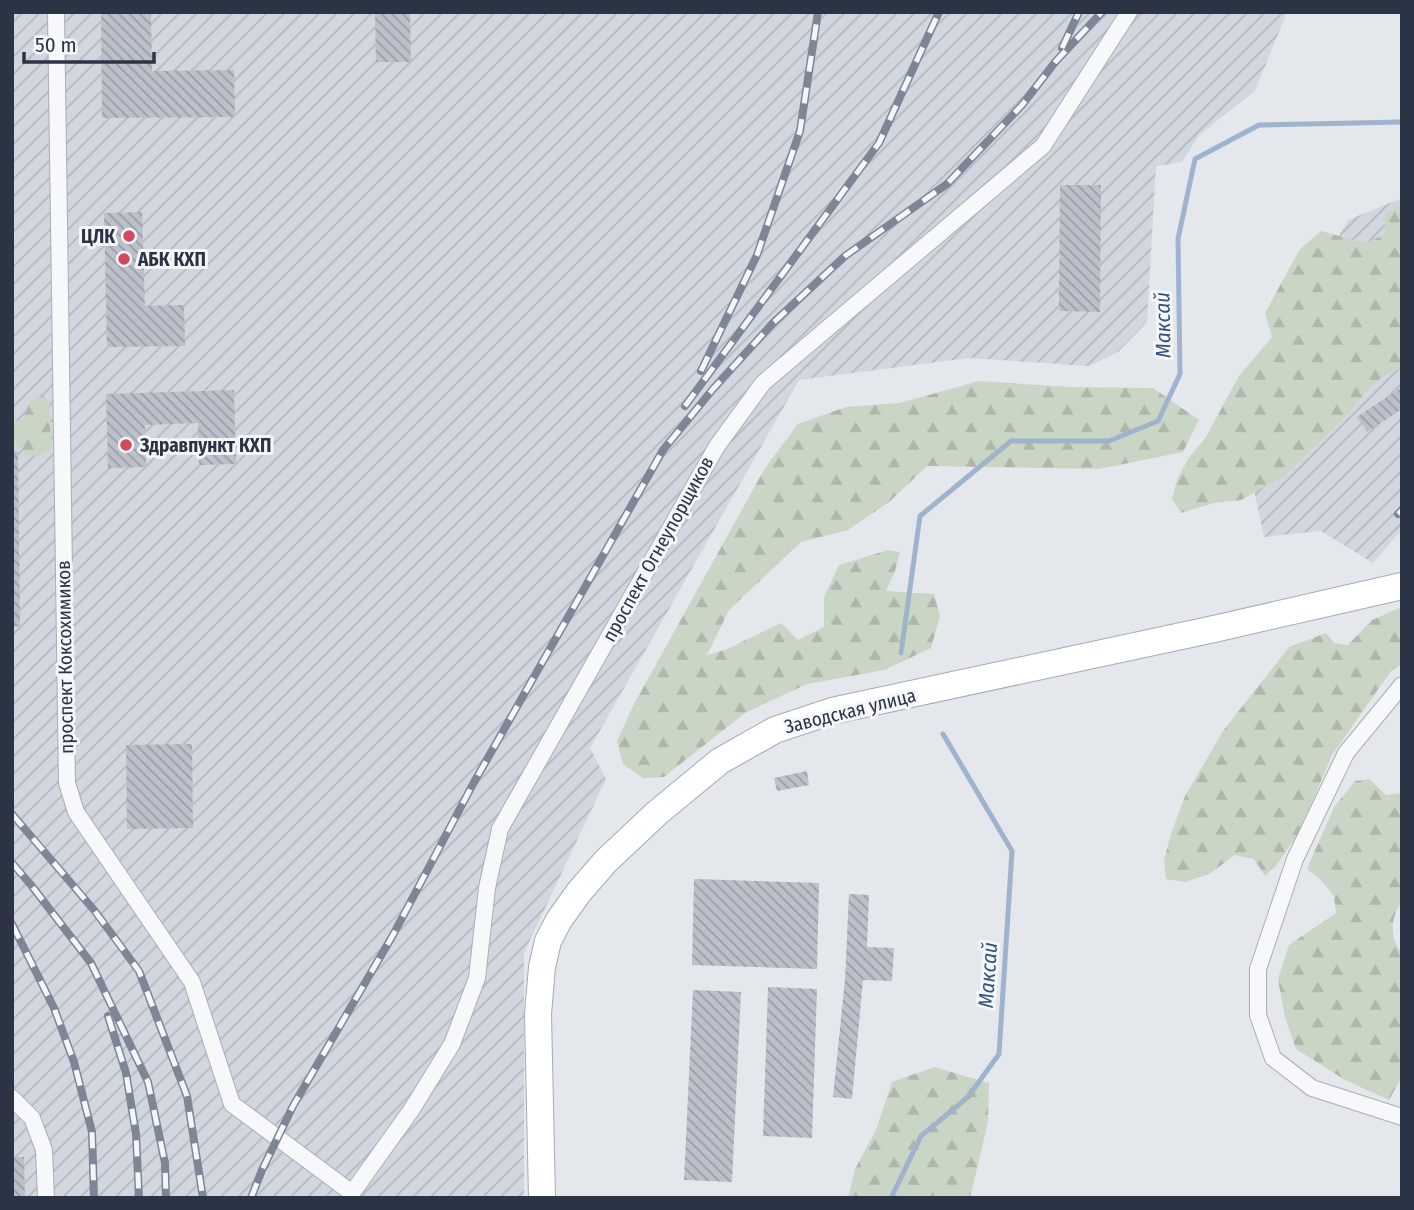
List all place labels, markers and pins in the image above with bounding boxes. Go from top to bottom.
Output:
place label: ЦЛК [81,225,115,248]
marker: ЦЛК [121,228,137,244]
place label: АБК КХП [137,248,206,271]
marker: АБК КХП [116,251,132,267]
place label: Здравпункт КХП [139,434,271,457]
marker: Здравпункт КХП [118,437,134,453]

